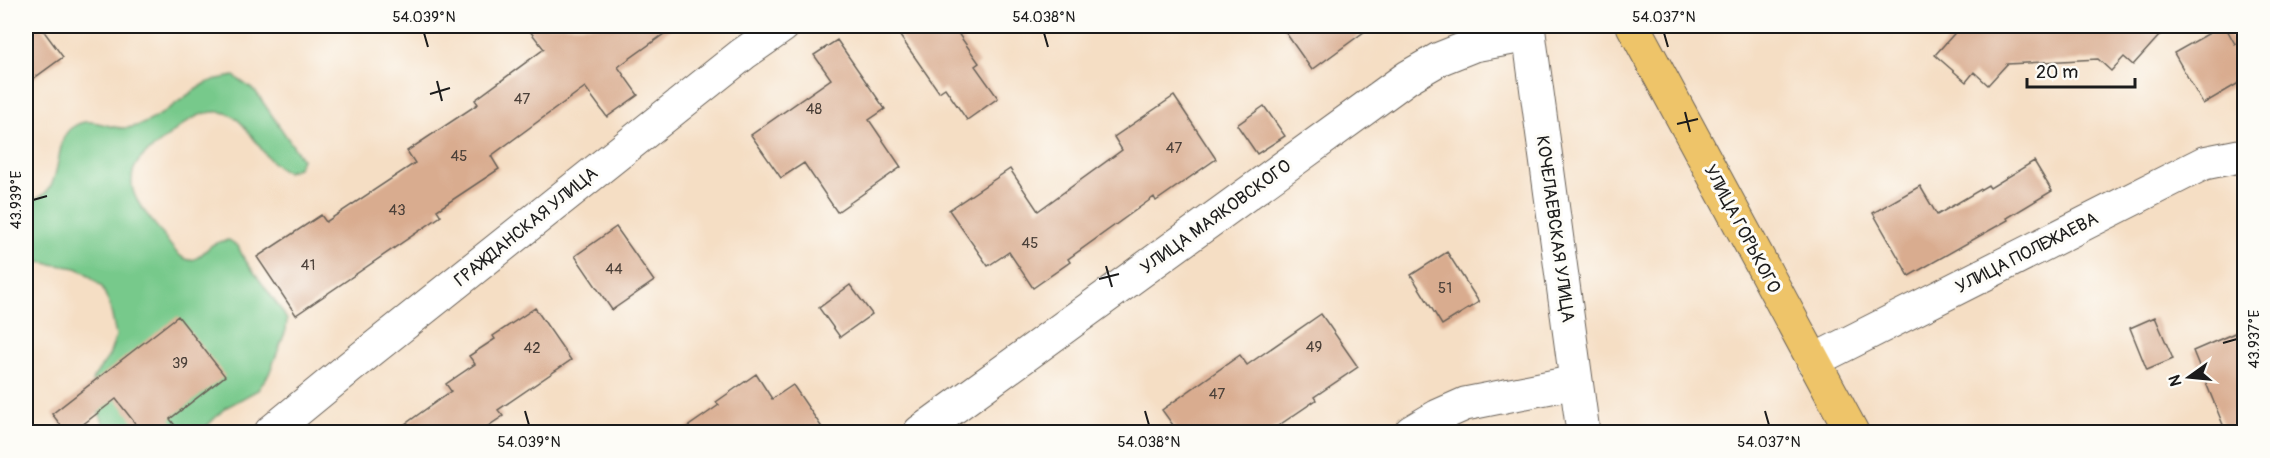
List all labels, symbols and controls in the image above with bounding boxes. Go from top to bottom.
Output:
text: 54.039°N [392,8,456,27]
text: 54.038°N [1012,8,1076,27]
text: 54.037°N [1632,8,1696,27]
scale bar [2027,51,2135,89]
text: 20 m [2036,61,2078,84]
house number: 47 [514,90,530,109]
house number: 48 [806,100,823,119]
street label: КОЧЕЛАЕВСКАЯ УЛИЦА [1531,134,1580,324]
house number: 47 [1166,139,1182,158]
house number: 45 [451,147,467,166]
street label: УЛИЦА МАЯКОВСКОГО [1136,155,1296,279]
street label: УЛИЦА ГОРЬКОГО [1698,161,1786,297]
street label: ГРАЖДАНСКАЯ УЛИЦА [449,162,603,292]
text: 43.939°E [7,171,26,229]
house number: 43 [388,201,406,220]
street label: УЛИЦА ПОЛЕЖАЕВА [1952,207,2102,299]
house number: 45 [1022,234,1038,253]
house number: 41 [301,256,315,275]
house number: 44 [605,260,623,279]
house number: 51 [1438,279,1452,298]
text: 43.937°E [2245,309,2264,368]
house number: 49 [1306,338,1322,357]
house number: 42 [523,339,541,358]
north arrow [2159,347,2219,407]
house number: 39 [172,354,188,373]
text: N [2164,373,2187,388]
house number: 47 [1209,385,1225,404]
text: 54.039°N [497,433,561,452]
text: 54.038°N [1117,433,1181,452]
text: 54.037°N [1737,433,1801,452]

